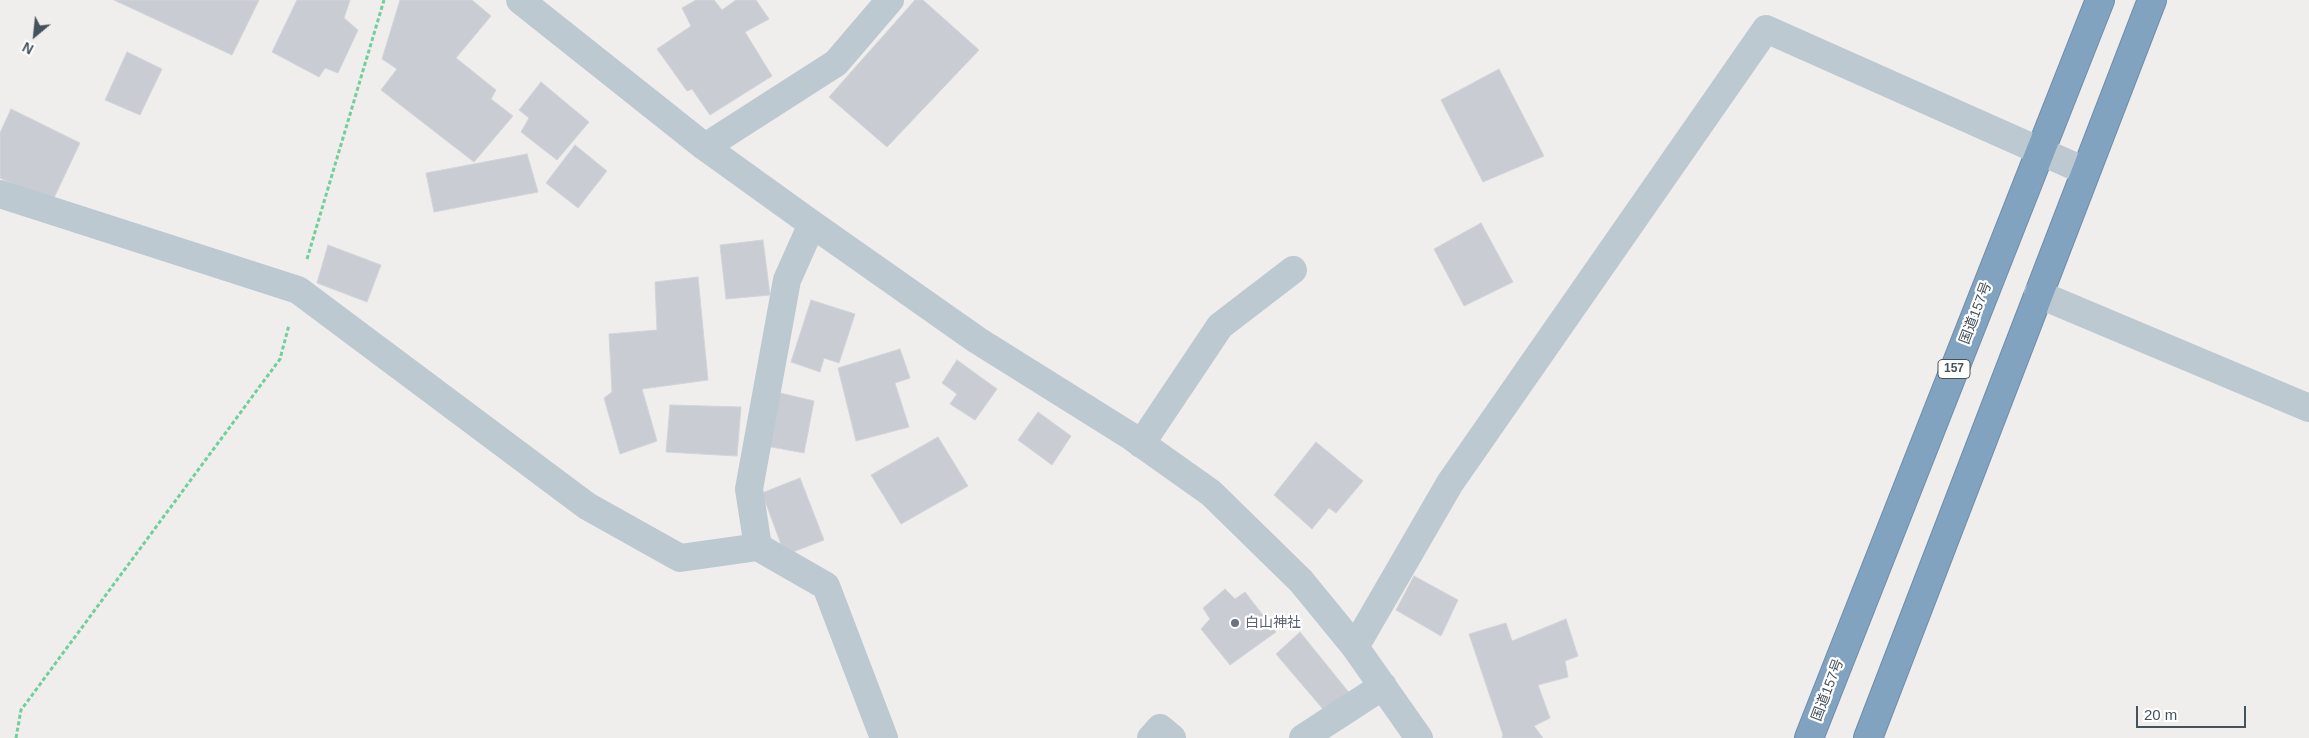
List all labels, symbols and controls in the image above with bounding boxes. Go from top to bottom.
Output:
north arrow [10,10,60,60]
text: N [20,39,36,58]
street label: 国道157号 [1956,279,1996,347]
road number: 157 [1938,359,1970,378]
place label: 白山神社 [1245,615,1301,631]
marker: 白山神社 [1229,617,1241,629]
street label: 国道157号 [1808,656,1848,724]
scale bar [2139,696,2249,728]
text: 20 m [2144,706,2177,723]

